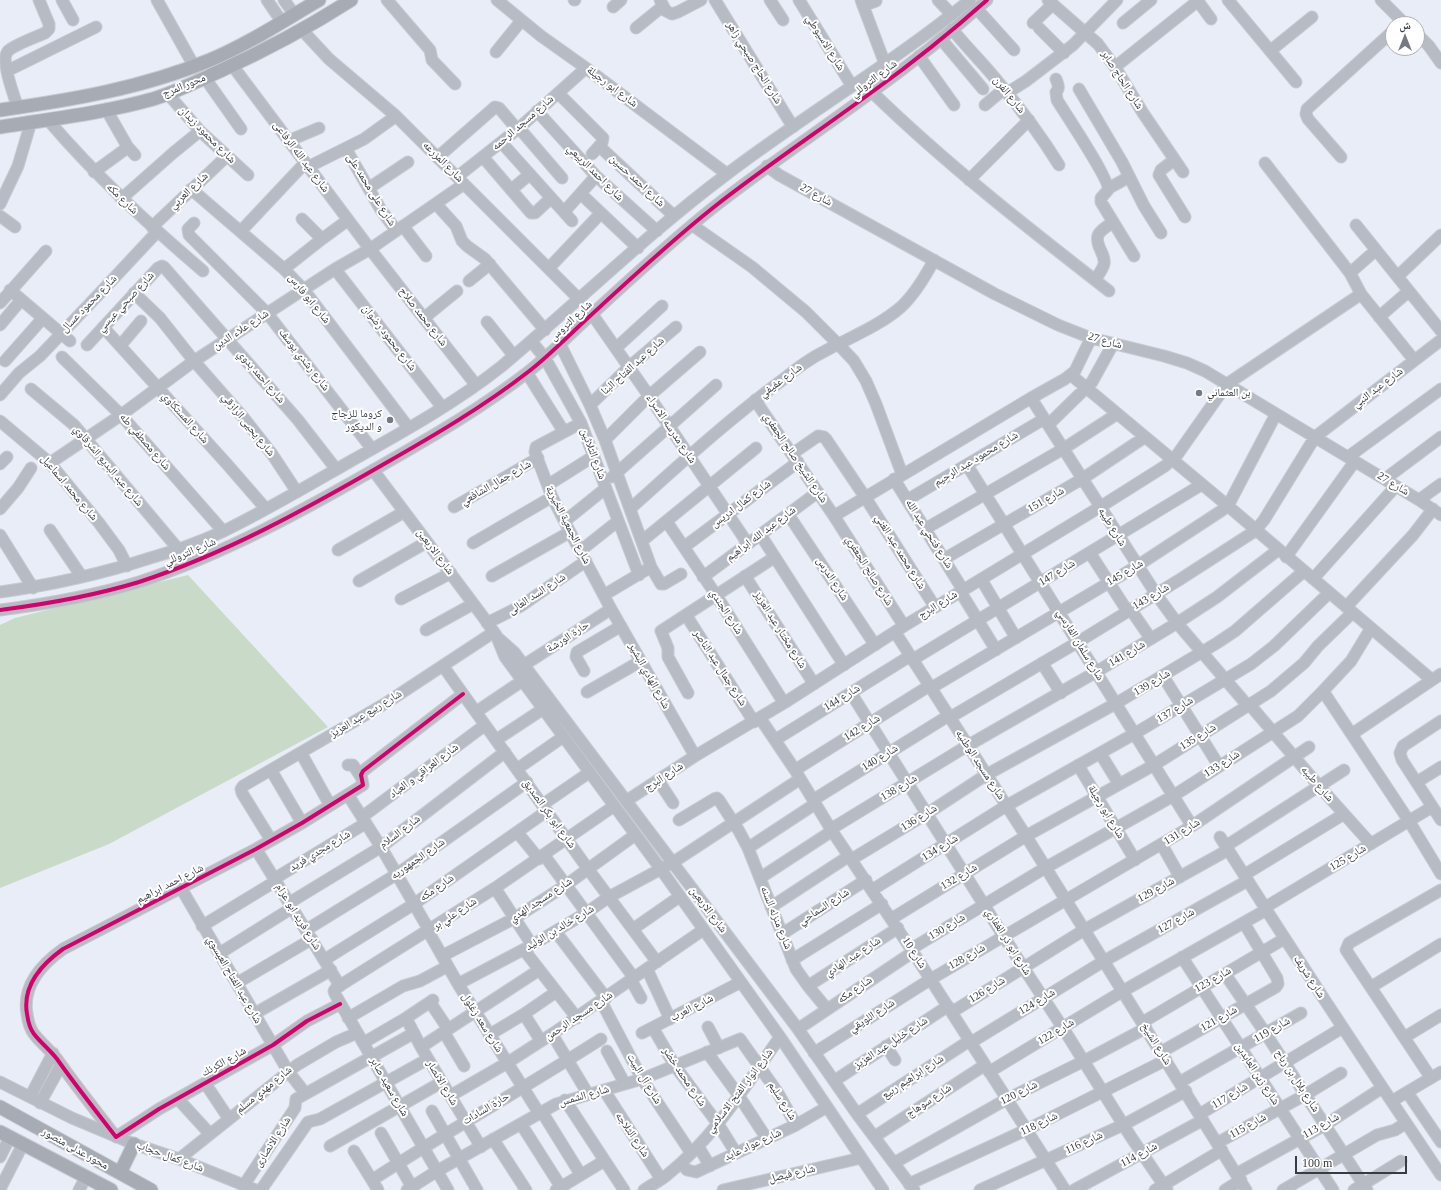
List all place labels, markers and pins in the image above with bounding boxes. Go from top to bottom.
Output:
place label: بن العثماني [1207,386,1251,400]
marker: بن العثماني [1194,388,1204,398]
place label: كروما للزجاج و الديكور [331,407,382,433]
marker: كروما للزجاج و الديكور [385,415,395,425]

